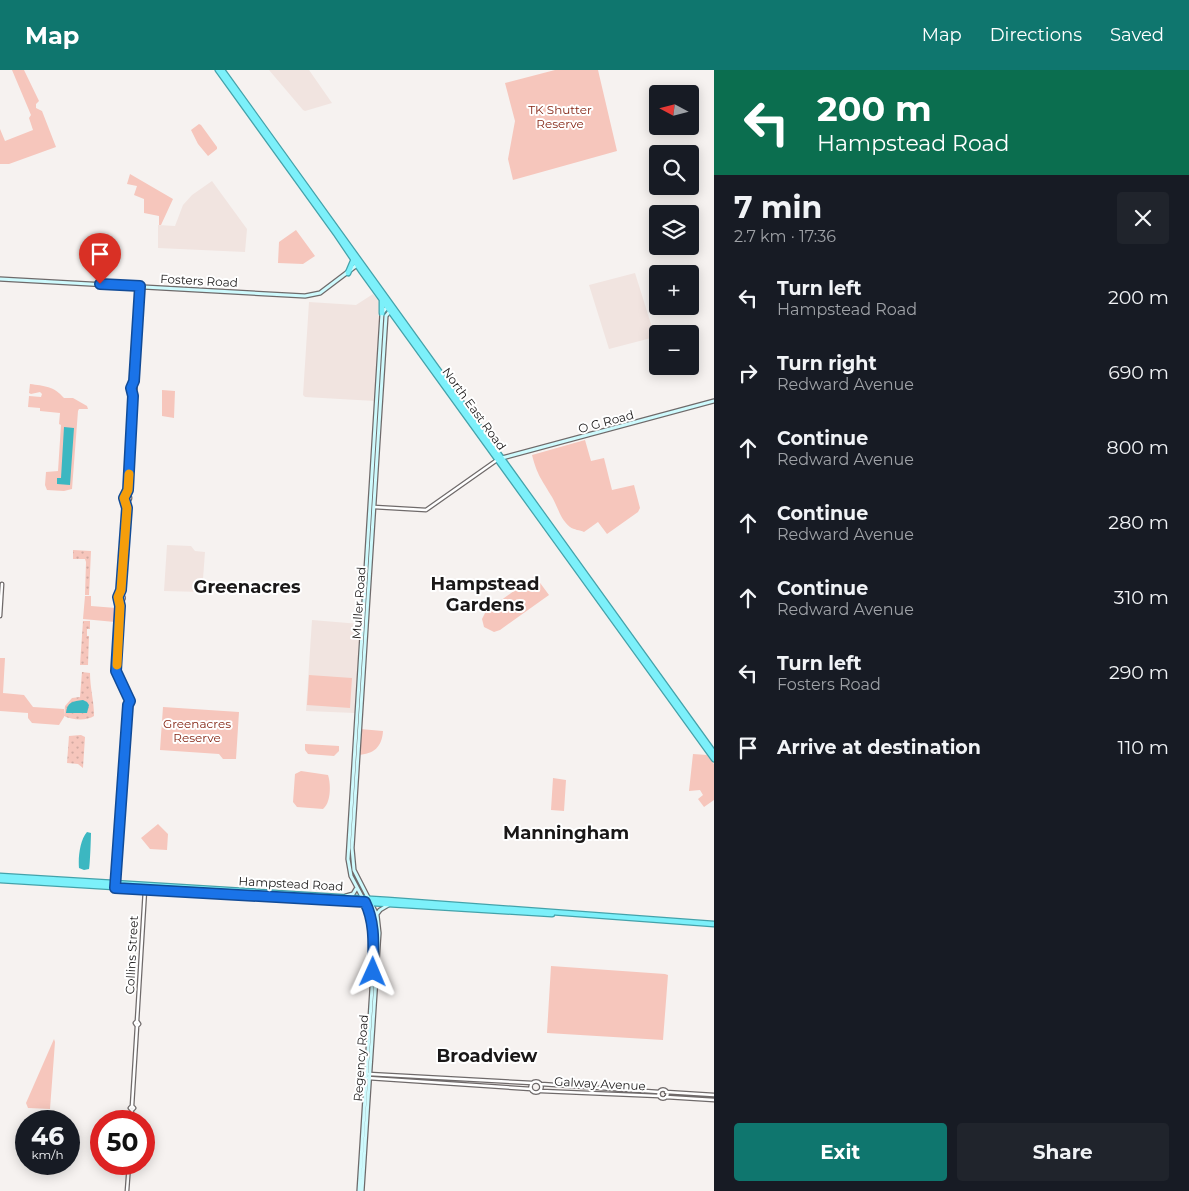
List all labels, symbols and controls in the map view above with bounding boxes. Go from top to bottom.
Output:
text: Map [25,21,79,50]
text: Map [922,24,962,46]
text: Directions [990,24,1082,46]
text: Saved [1110,24,1164,46]
north arrow [649,85,699,135]
map controls [649,85,699,375]
text: 200 m [817,87,932,130]
icon: left [734,90,799,155]
park label: TK Shutter Reserve [528,102,592,131]
text: Hampstead Road [817,130,1010,157]
button: search [649,145,699,195]
text: 7 min [734,189,822,226]
button: close [1117,192,1169,244]
button: layers [649,205,699,255]
text: 2.7 km · 17:36 [734,227,836,246]
pin [79,233,121,284]
icon: arrive [86,240,114,268]
button: + [649,265,699,315]
street label: Fosters Road [160,271,238,290]
text: Turn left [777,277,862,300]
icon: left [734,284,762,312]
text: 200 m [1108,286,1169,309]
text: Hampstead Road [777,300,917,319]
button: − [649,325,699,375]
text: Turn right [777,352,877,375]
icon: right [734,359,762,387]
text: 690 m [1108,361,1169,384]
street label: North East Road [439,364,509,453]
text: Redward Avenue [777,375,914,394]
street label: O G Road [576,407,635,436]
text: Continue [777,427,868,450]
icon: ahead [734,434,762,462]
text: 800 m [1107,436,1169,459]
text: Redward Avenue [777,450,914,469]
text: Continue [777,502,868,525]
icon: ahead [734,509,762,537]
text: 280 m [1108,511,1169,534]
text: Redward Avenue [777,525,914,544]
street label: Muller Road [348,566,369,640]
district label: Hampstead Gardens [431,573,539,616]
district label: Greenacres [194,576,301,598]
text: Continue [777,577,868,600]
icon: ahead [734,584,762,612]
text: 310 m [1114,586,1169,609]
text: Redward Avenue [777,600,914,619]
text: Turn left [777,652,862,675]
icon: left [734,659,762,687]
text: 290 m [1109,661,1169,684]
text: Fosters Road [777,675,881,694]
park label: Greenacres Reserve [163,716,231,745]
icon: arrive [734,734,762,762]
text: Arrive at destination [777,736,981,759]
text: 110 m [1118,736,1169,759]
district label: Manningham [503,822,629,844]
street label: Hampstead Road [238,873,344,894]
street label: Collins Street [122,915,141,995]
position arrow [346,945,398,997]
street label: Regency Road [350,1014,371,1102]
district label: Broadview [437,1045,538,1067]
street label: Galway Avenue [554,1074,646,1093]
speed limit sign: 50 [90,1110,155,1175]
text: 46 [31,1121,64,1151]
button: Exit [734,1123,947,1181]
button: Share [957,1123,1169,1181]
text: km/h [31,1147,64,1162]

